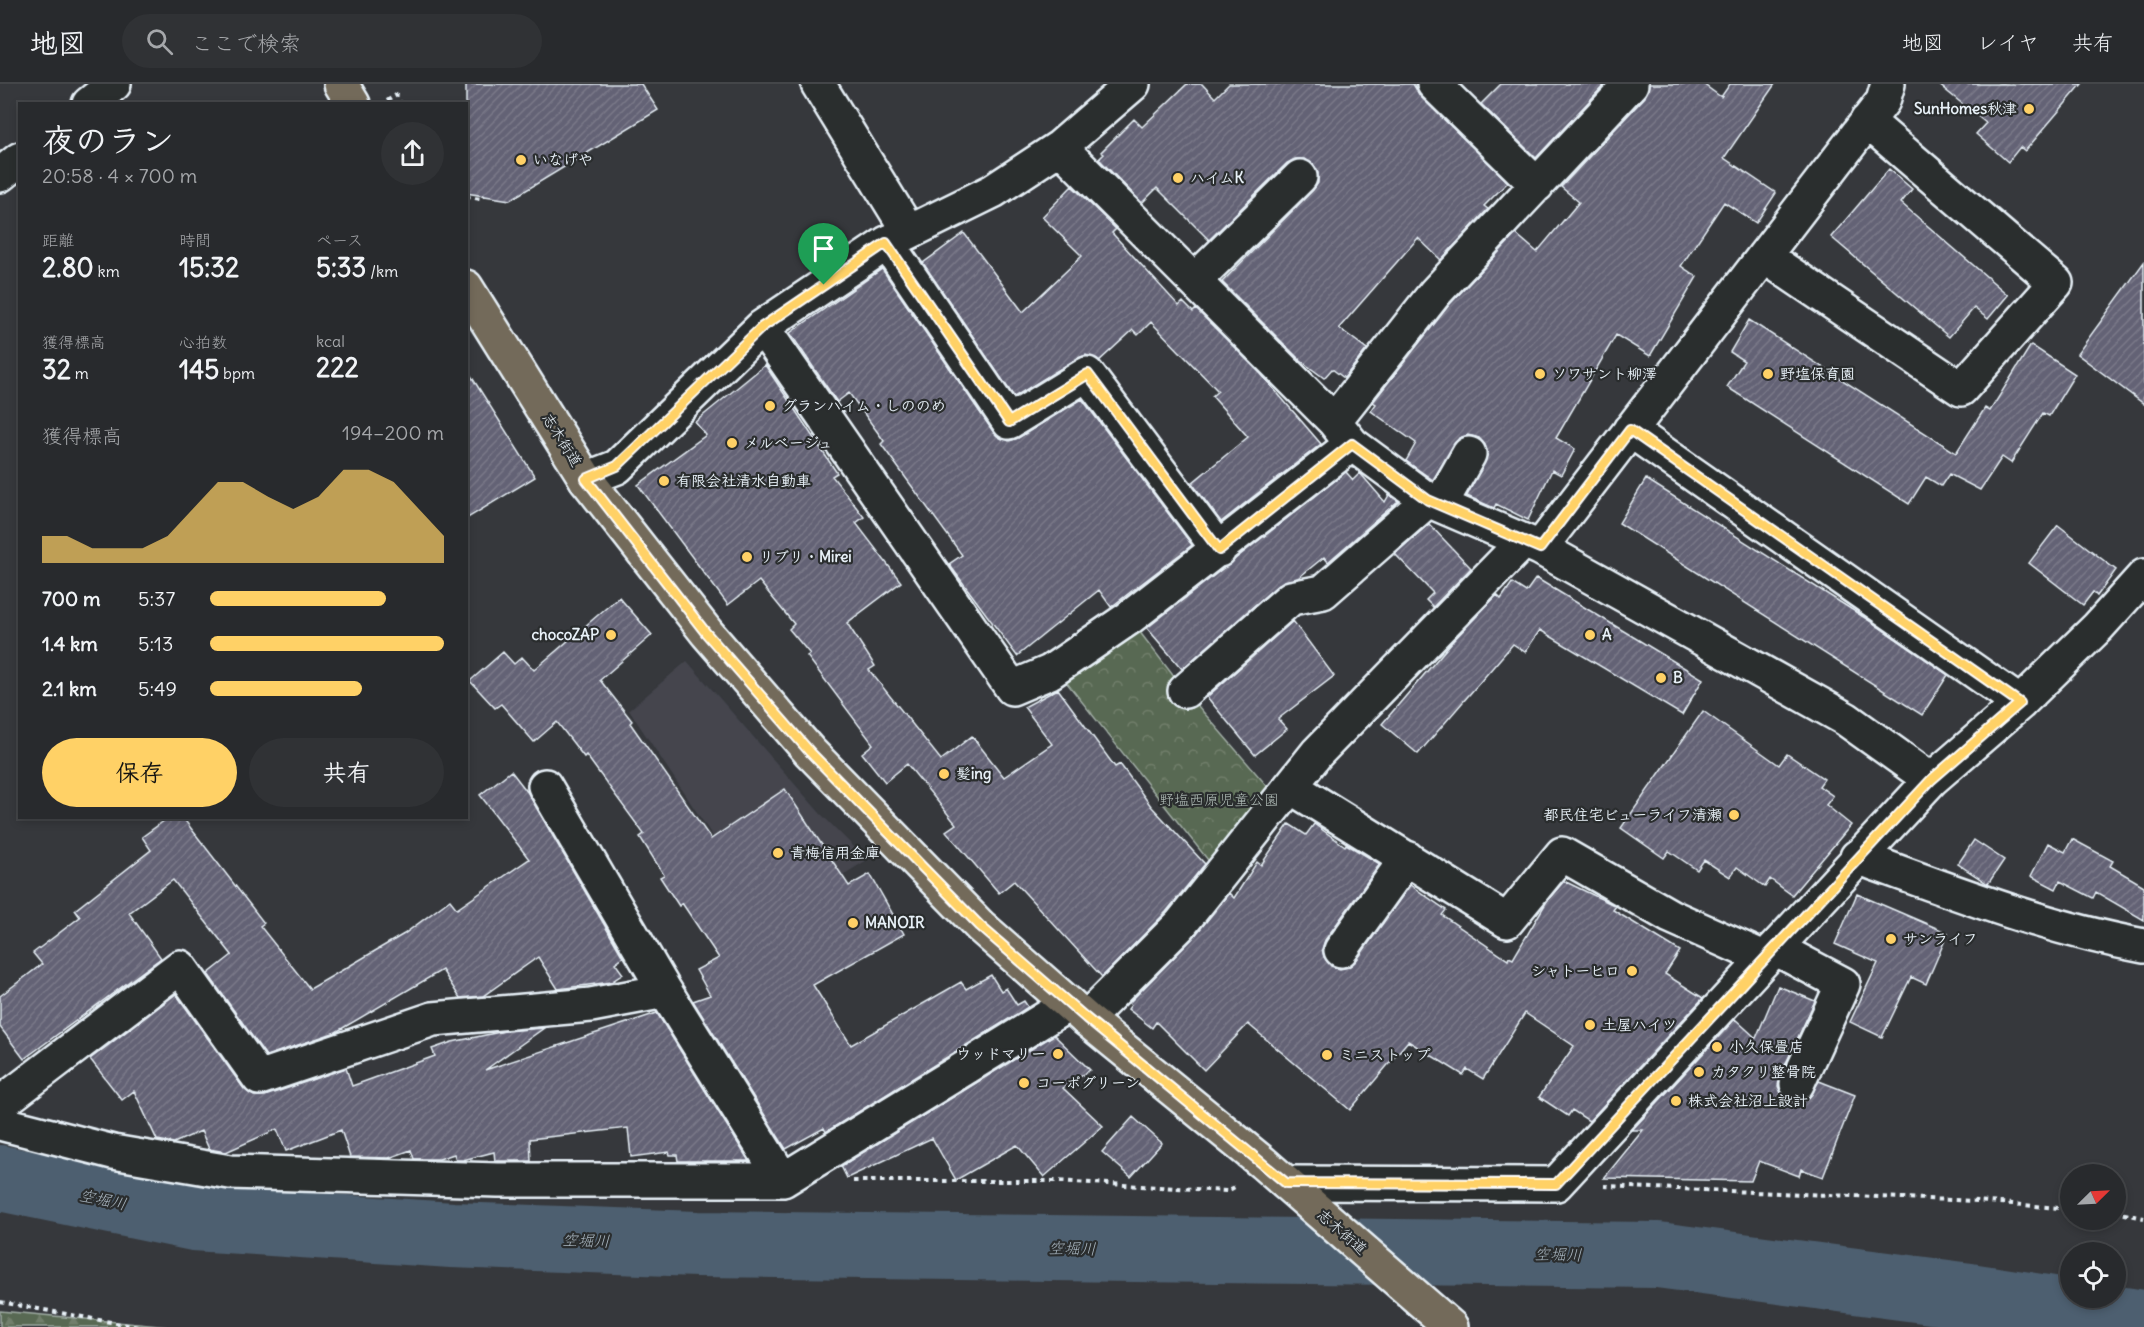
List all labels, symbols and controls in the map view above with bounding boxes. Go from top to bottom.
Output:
search box [122,14,542,68]
text: 地図 [30,25,86,61]
icon: search [143,25,176,58]
text: ここで検索 [191,29,301,57]
text: 地図 [1902,29,1944,56]
text: レイヤ [1977,29,2039,56]
text: 共有 [2072,29,2114,56]
place label: SunHomes秋津 [1914,99,2017,118]
marker: SunHomes秋津 [2022,102,2036,116]
text: 夜のラン [42,119,174,161]
button: share [381,122,444,185]
place label: いなげや [533,150,593,169]
marker: いなげや [514,153,528,167]
text: 20:58 · 4 × 700 m [42,163,197,188]
place label: ハイムK [1190,168,1244,187]
marker: ハイムK [1171,171,1185,185]
pin [798,223,849,285]
text: 距離 [42,230,74,250]
text: 時間 [179,230,211,250]
text: ペース [316,230,363,250]
icon: arrive [807,232,840,265]
text: 2.80 [42,251,94,284]
text: 15:32 [179,251,239,284]
text: 5:33 [316,251,366,284]
text: km [94,261,120,281]
text: /km [366,261,398,281]
text: kcal [316,331,345,351]
text: 獲得標高 [42,332,106,352]
text: 心拍数 [179,332,227,352]
text: 222 [316,351,359,384]
text: 32 [42,353,71,386]
text: 145 [179,353,219,386]
text: m [71,363,89,383]
text: bpm [219,363,255,383]
place label: ソワサント柳澤 [1552,364,1657,383]
place label: 野塩保育園 [1780,364,1855,383]
marker: ソワサント柳澤 [1533,367,1547,381]
marker: 野塩保育園 [1761,367,1775,381]
place label: グランハイム・しののめ [782,396,946,415]
marker: グランハイム・しののめ [763,399,777,413]
street label: 志木街道 [538,409,586,470]
text: 194–200 m [342,420,444,445]
text: 獲得標高 [42,423,122,448]
place label: メルベージュ [744,433,833,452]
marker: メルベージュ [725,436,739,450]
place label: 有限会社清水自動車 [676,471,811,490]
marker: 有限会社清水自動車 [657,474,671,488]
place label: リブリ・Mirei [759,547,852,566]
marker: リブリ・Mirei [740,550,754,564]
text: 700 m [42,586,100,611]
text: 5:37 [138,586,175,611]
place label: chocoZAP [531,625,599,644]
place label: A [1602,625,1612,644]
marker: chocoZAP [604,628,618,642]
marker: A [1583,628,1597,642]
text: 1.4 km [42,631,98,656]
text: 5:13 [138,631,173,656]
place label: B [1673,668,1683,687]
marker: B [1654,671,1668,685]
text: 2.1 km [42,676,97,701]
text: 5:49 [138,676,177,701]
button: 保存 [42,738,237,807]
button: 共有 [249,738,444,807]
place label: 髪ing [956,764,991,784]
marker: 髪ing [937,767,951,781]
park label: 野塩西原児童公園 [1159,790,1279,809]
place label: 都民住宅ビューライフ清瀬 [1543,805,1722,824]
marker: 都民住宅ビューライフ清瀬 [1727,808,1741,822]
place label: 青梅信用金庫 [790,843,880,862]
marker: 青梅信用金庫 [771,846,785,860]
place label: MANOIR [865,913,925,932]
marker: MANOIR [846,916,860,930]
place label: サンライフ [1903,929,1978,948]
marker: サンライフ [1884,932,1898,946]
place label: シャトーヒロ [1531,961,1620,980]
marker: シャトーヒロ [1625,964,1639,978]
place label: 土屋ハイツ [1602,1015,1677,1034]
marker: 土屋ハイツ [1583,1018,1597,1032]
place label: 小久保畳店 [1729,1037,1804,1056]
marker: 小久保畳店 [1710,1040,1724,1054]
place label: ウッドマリー [956,1044,1046,1063]
place label: ミニストップ [1339,1045,1431,1064]
marker: ウッドマリー [1051,1047,1065,1061]
marker: ミニストップ [1320,1048,1334,1062]
place label: カタクリ整骨院 [1711,1062,1816,1081]
marker: カタクリ整骨院 [1692,1065,1706,1079]
place label: コーポグリーン [1036,1073,1140,1092]
marker: コーポグリーン [1017,1076,1031,1090]
place label: 株式会社沼上設計 [1688,1091,1808,1110]
marker: 株式会社沼上設計 [1669,1094,1683,1108]
north arrow [2060,1164,2126,1230]
map controls [2060,1164,2126,1308]
water label: 空堀川 [77,1184,129,1214]
street label: 志木街道 [1313,1205,1371,1258]
water label: 空堀川 [562,1229,610,1251]
water label: 空堀川 [1048,1238,1096,1258]
button: locate [2060,1242,2126,1308]
water label: 空堀川 [1534,1244,1582,1264]

